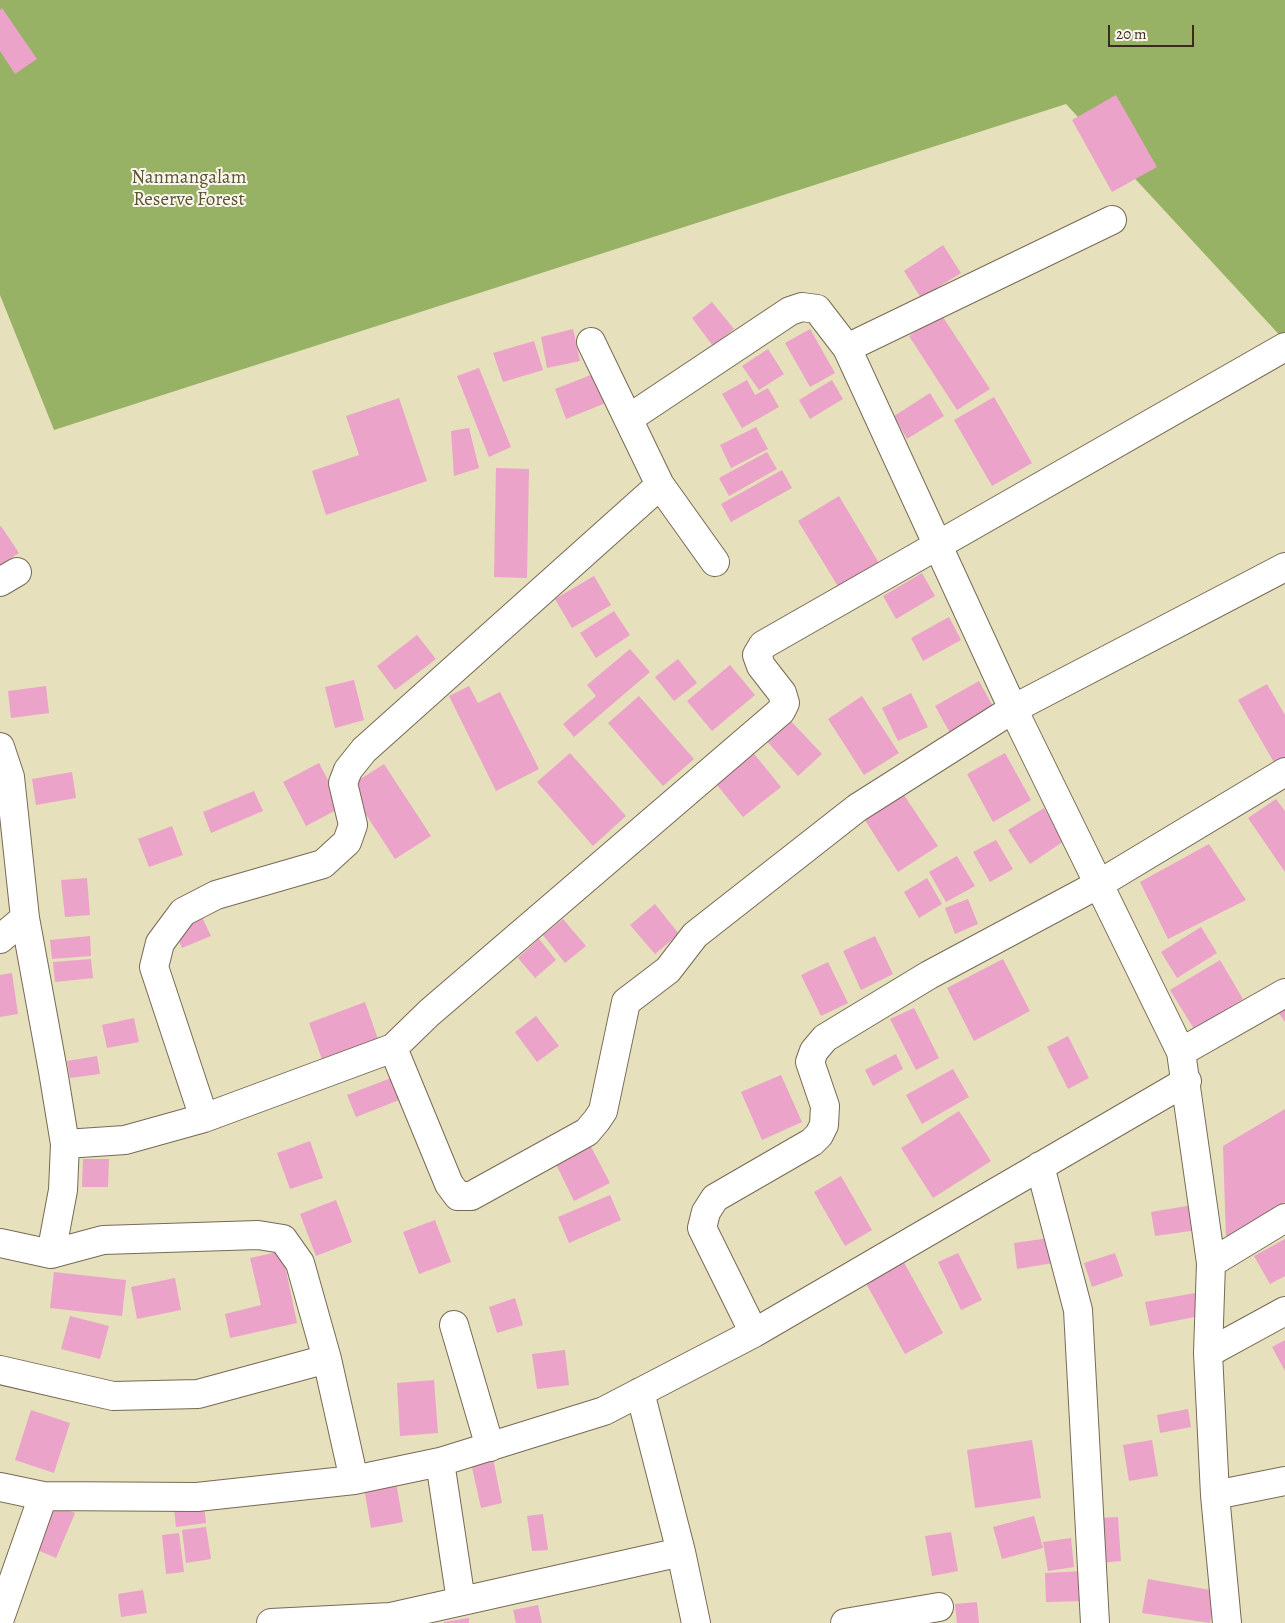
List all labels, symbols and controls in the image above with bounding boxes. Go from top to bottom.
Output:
scale bar [1110,15,1196,47]
text: 20 m [1116,24,1147,44]
park label: Nanmangalam Reserve Forest [131,167,247,211]

